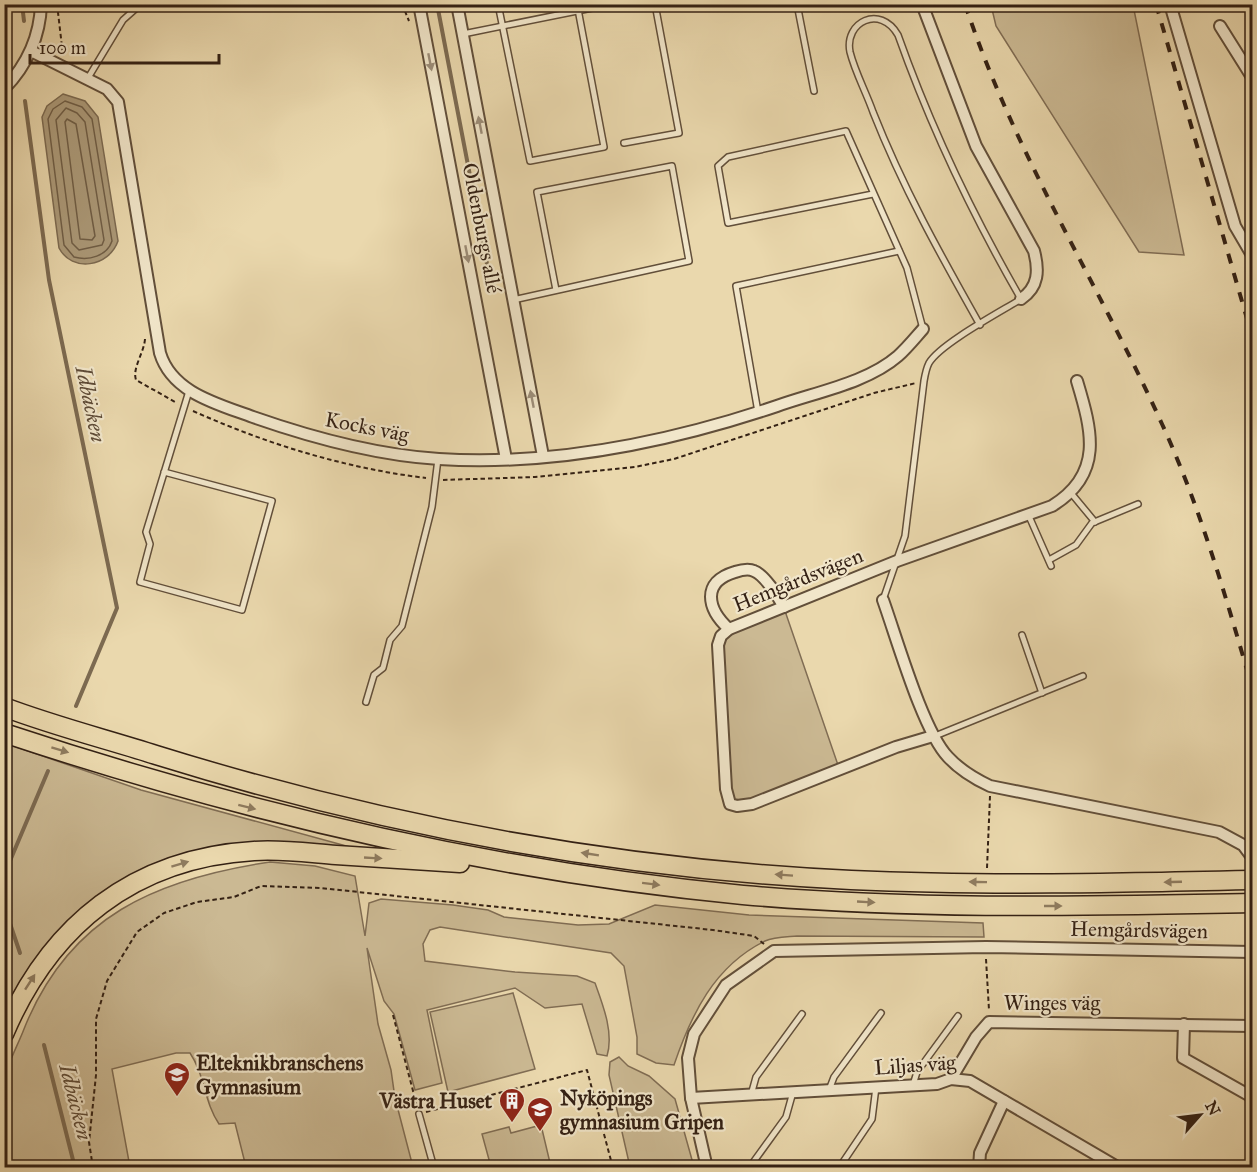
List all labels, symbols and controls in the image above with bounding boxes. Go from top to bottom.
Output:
scale bar [30,27,219,65]
text: 100 m [39,37,86,59]
one-way arrow [426,53,435,72]
one-way arrow [475,115,484,134]
street label: Oldenburgs allé [457,161,507,296]
one-way arrow [463,244,472,263]
water label: Idbäcken [70,362,112,445]
one-way arrow [527,389,536,408]
street label: Kocks väg [323,406,411,448]
street label: Hemgårdsvägen [729,542,867,618]
one-way arrow [51,746,69,755]
one-way arrow [238,802,256,812]
one-way arrow [580,849,599,858]
one-way arrow [364,853,383,862]
one-way arrow [171,859,189,868]
one-way arrow [774,871,793,880]
one-way arrow [969,877,988,887]
one-way arrow [1164,877,1183,886]
one-way arrow [641,880,660,889]
one-way arrow [856,897,875,907]
one-way arrow [1044,901,1063,911]
street label: Hemgårdsvägen [1070,916,1208,944]
one-way arrow [24,974,35,990]
street label: Winges väg [1004,990,1100,1016]
street label: Liljas väg [873,1049,957,1081]
place label: Elteknikbranschens Gymnasium [196,1050,364,1100]
water label: Idbäcken [53,1060,99,1143]
school or university icon: Elteknikbranschens Gymnasium [162,1060,192,1098]
place label: Nyköpings gymnasium Gripen [560,1085,724,1135]
north arrow [1170,1085,1230,1145]
building icon: Västra Huset [497,1086,527,1124]
place label: Västra Huset [379,1088,493,1114]
school or university icon: Nyköpings gymnasium Gripen [525,1095,555,1133]
text: N [1201,1098,1225,1119]

